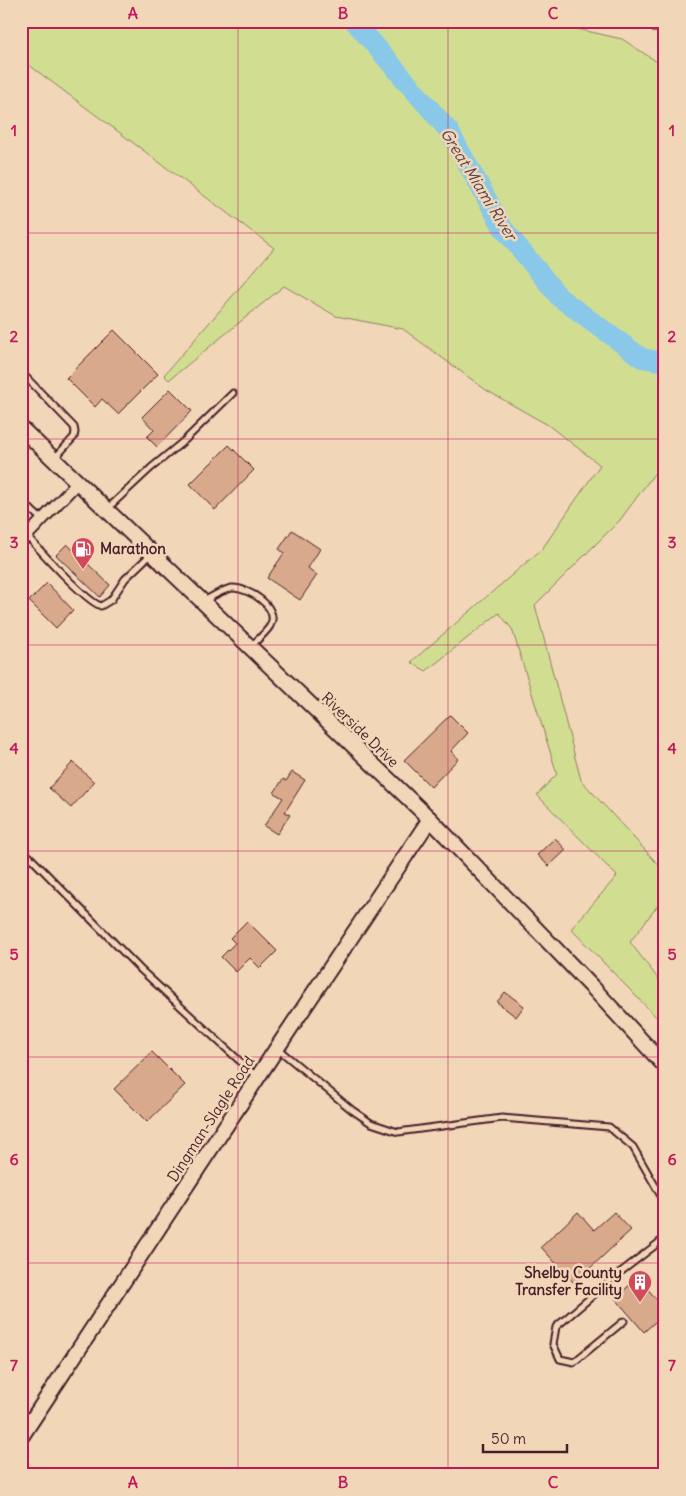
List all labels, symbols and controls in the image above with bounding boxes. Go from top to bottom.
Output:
text: A [128,3,138,23]
text: B [338,3,349,23]
text: C [548,3,559,23]
text: 1 [11,120,17,140]
text: 1 [669,120,675,140]
water label: Great Miami River [437,124,523,246]
text: 2 [10,326,19,346]
text: 2 [668,326,677,346]
text: 3 [9,532,19,552]
text: 3 [667,532,677,552]
fuel station icon: Marathon [70,536,96,570]
place label: Marathon [100,539,166,558]
street label: Riverside Drive [318,688,403,771]
text: 4 [9,738,19,758]
text: 4 [667,738,677,758]
text: 5 [9,944,19,964]
text: 5 [667,944,677,964]
street label: Dingman-Slagle Road [163,1052,258,1185]
text: 6 [9,1149,19,1169]
text: 6 [667,1149,677,1169]
place label: Shelby County Transfer Facility [515,1263,622,1300]
building icon: Shelby County Transfer Facility [627,1269,653,1303]
text: 7 [10,1355,18,1375]
text: 7 [668,1355,676,1375]
scale bar [483,1421,567,1453]
text: 50 m [491,1429,526,1448]
text: A [128,1472,138,1492]
text: B [338,1472,349,1492]
text: C [548,1472,559,1492]

